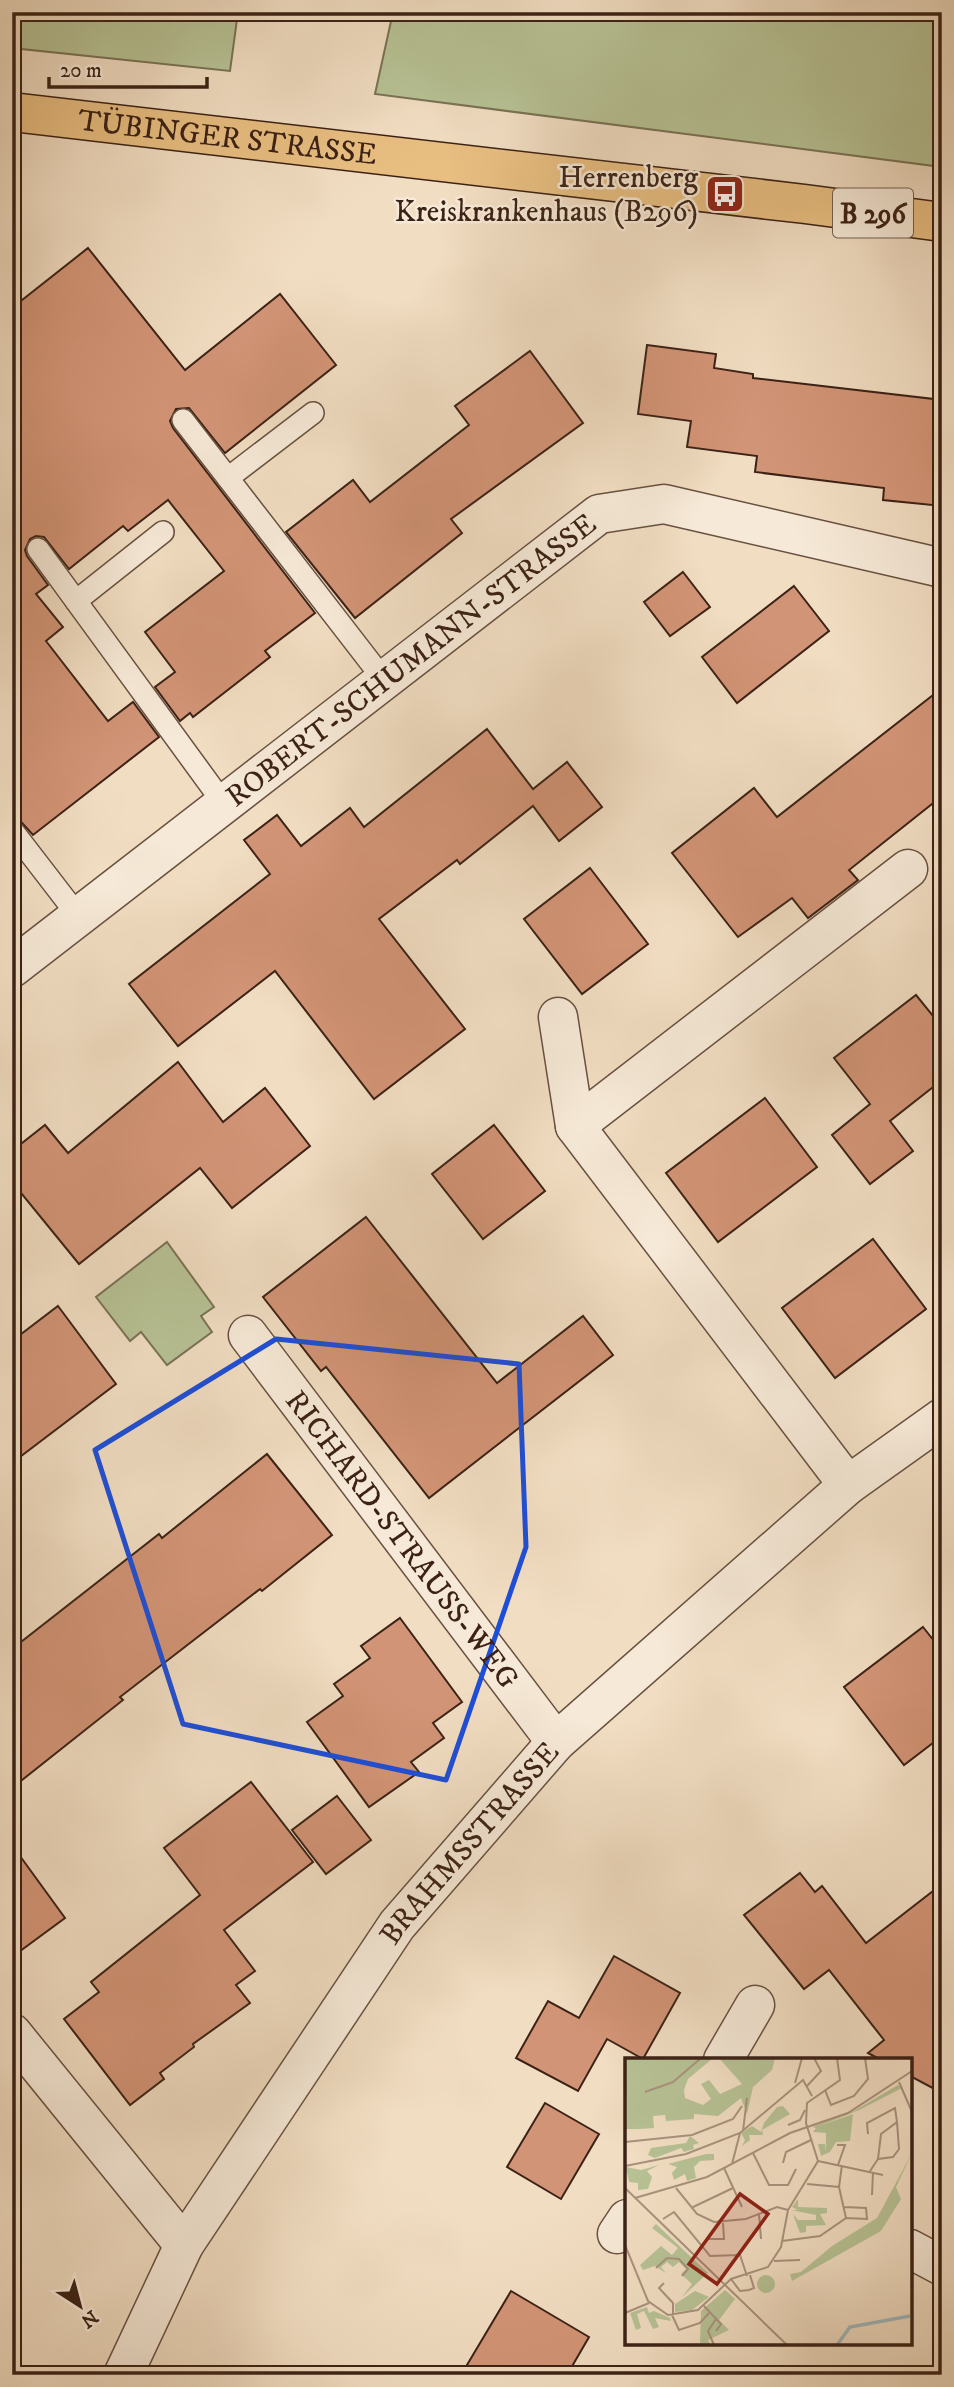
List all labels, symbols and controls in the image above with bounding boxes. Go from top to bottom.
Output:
scale bar [49,46,206,90]
text: 20 m [60,58,102,84]
street label: TÜBINGER STRASSE [76,103,379,174]
place label: Herrenberg Kreiskrankenhaus (B296) [395,160,698,231]
bus stop icon: Herrenberg Kreiskrankenhaus (B296) [704,173,746,215]
road number: B 296 [833,188,913,238]
street label: ROBERT-SCHUMANN-STRASSE [219,506,604,816]
street label: RICHARD-STRAUSS-WEG [277,1384,526,1696]
street label: BRAHMSSTRASSE [372,1735,568,1952]
inset map [625,2058,912,2345]
north arrow [46,2272,116,2342]
text: N [76,2305,102,2333]

